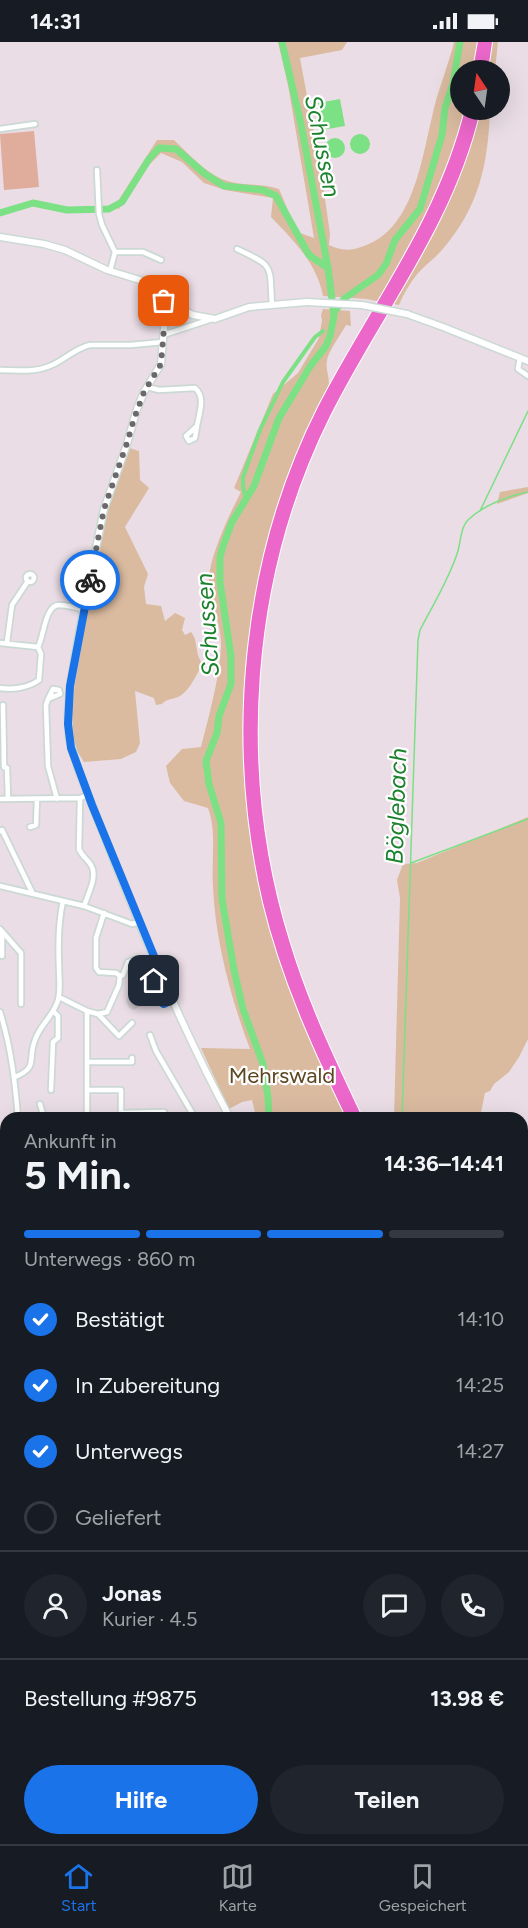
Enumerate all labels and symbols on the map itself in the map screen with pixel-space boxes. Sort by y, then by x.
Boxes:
north arrow [450,60,510,120]
water label: Schussen [299,92,347,200]
pin [138,275,189,326]
courier [60,550,120,610]
water label: Schussen [189,572,225,678]
water label: Böglebach [379,748,413,864]
pin [128,955,179,1006]
park label: Mehrswald [229,1062,335,1089]

